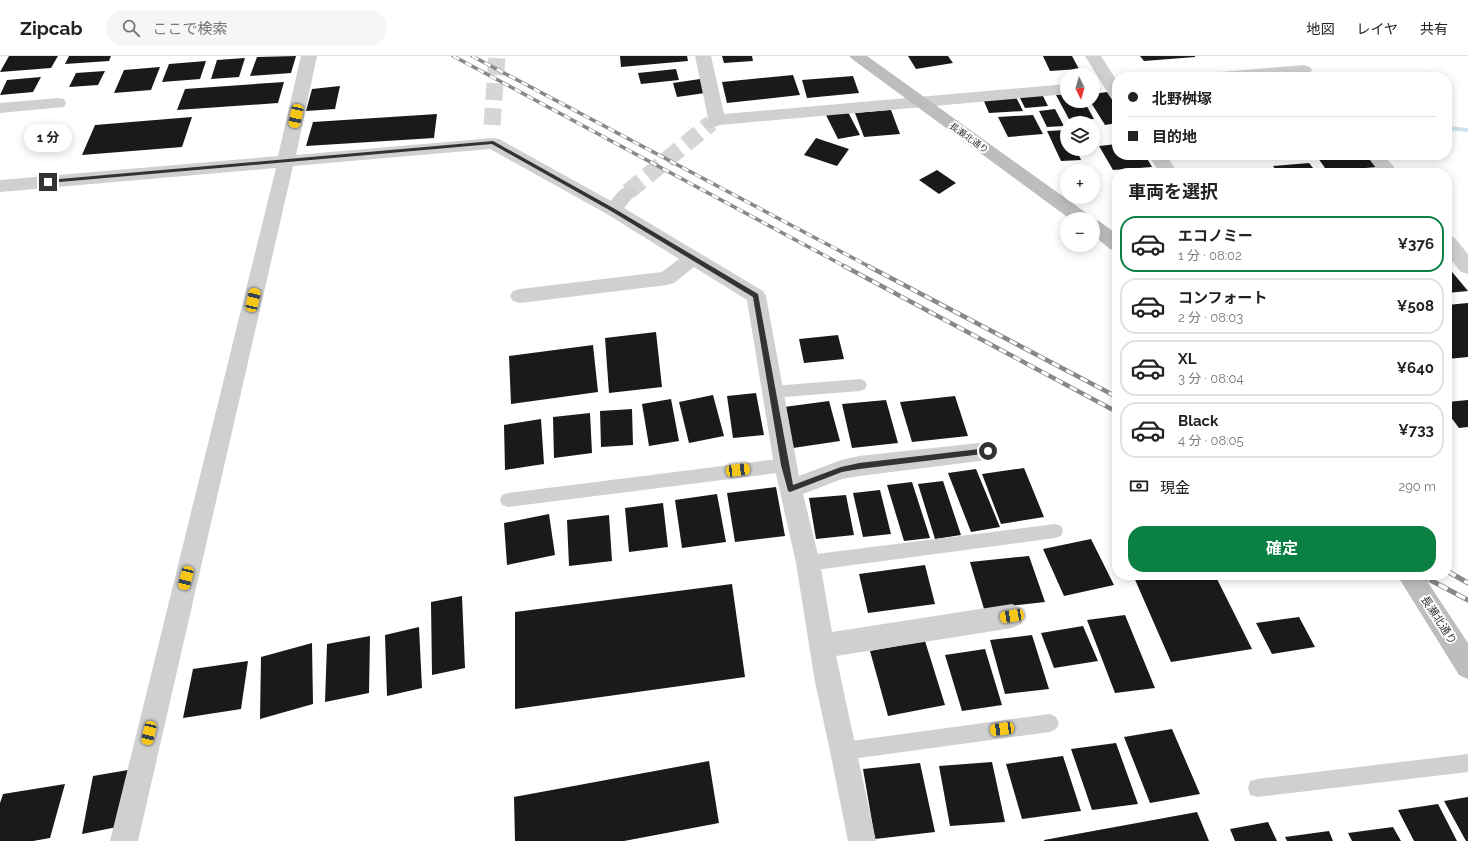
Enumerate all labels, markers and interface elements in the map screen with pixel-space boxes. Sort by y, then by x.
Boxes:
search box [106,10,386,46]
text: Zipcab [20,17,82,39]
icon: search [120,17,142,39]
text: ここで検索 [152,20,228,38]
text: 地図 [1306,21,1334,37]
text: レイヤ [1356,21,1398,37]
text: 共有 [1420,21,1448,37]
north arrow [1060,68,1100,108]
map controls [1060,68,1100,252]
text: 北野桝塚 [1152,90,1212,108]
car [288,103,304,129]
button: layers [1060,116,1100,156]
street label: 長瀬北通り [948,121,990,155]
callout: 1 分 [24,124,72,152]
text: 目的地 [1152,128,1197,146]
text: 1 分 [37,130,59,145]
button: + [1060,164,1100,204]
route end [39,173,57,191]
text: 車両を選択 [1128,181,1218,202]
button: − [1060,212,1100,252]
icon: car [1130,226,1166,262]
text: エコノミー [1178,227,1253,245]
text: ¥376 [1397,235,1434,253]
text: 1 分 · 08:02 [1178,248,1242,263]
car [244,287,262,313]
icon: car [1130,288,1166,324]
text: コンフォート [1178,289,1268,307]
text: ¥508 [1397,297,1434,315]
text: 2 分 · 08:03 [1178,310,1243,325]
icon: car [1130,350,1166,386]
text: XL [1178,350,1196,368]
text: ¥640 [1396,359,1434,377]
text: 3 分 · 08:04 [1178,371,1244,386]
icon: car [1130,412,1166,448]
text: Black [1178,412,1218,430]
text: ¥733 [1398,421,1434,439]
text: 4 分 · 08:05 [1178,433,1244,448]
route start [979,442,997,460]
car [725,463,751,477]
icon: cash [1128,475,1150,497]
text: 現金 [1160,479,1190,497]
text: 290 m [1398,479,1436,494]
button: 確定 [1128,526,1436,572]
car [177,565,195,591]
street label: 長瀬北通り [1418,594,1459,647]
car [999,608,1025,624]
car [140,720,158,746]
car [989,721,1015,737]

